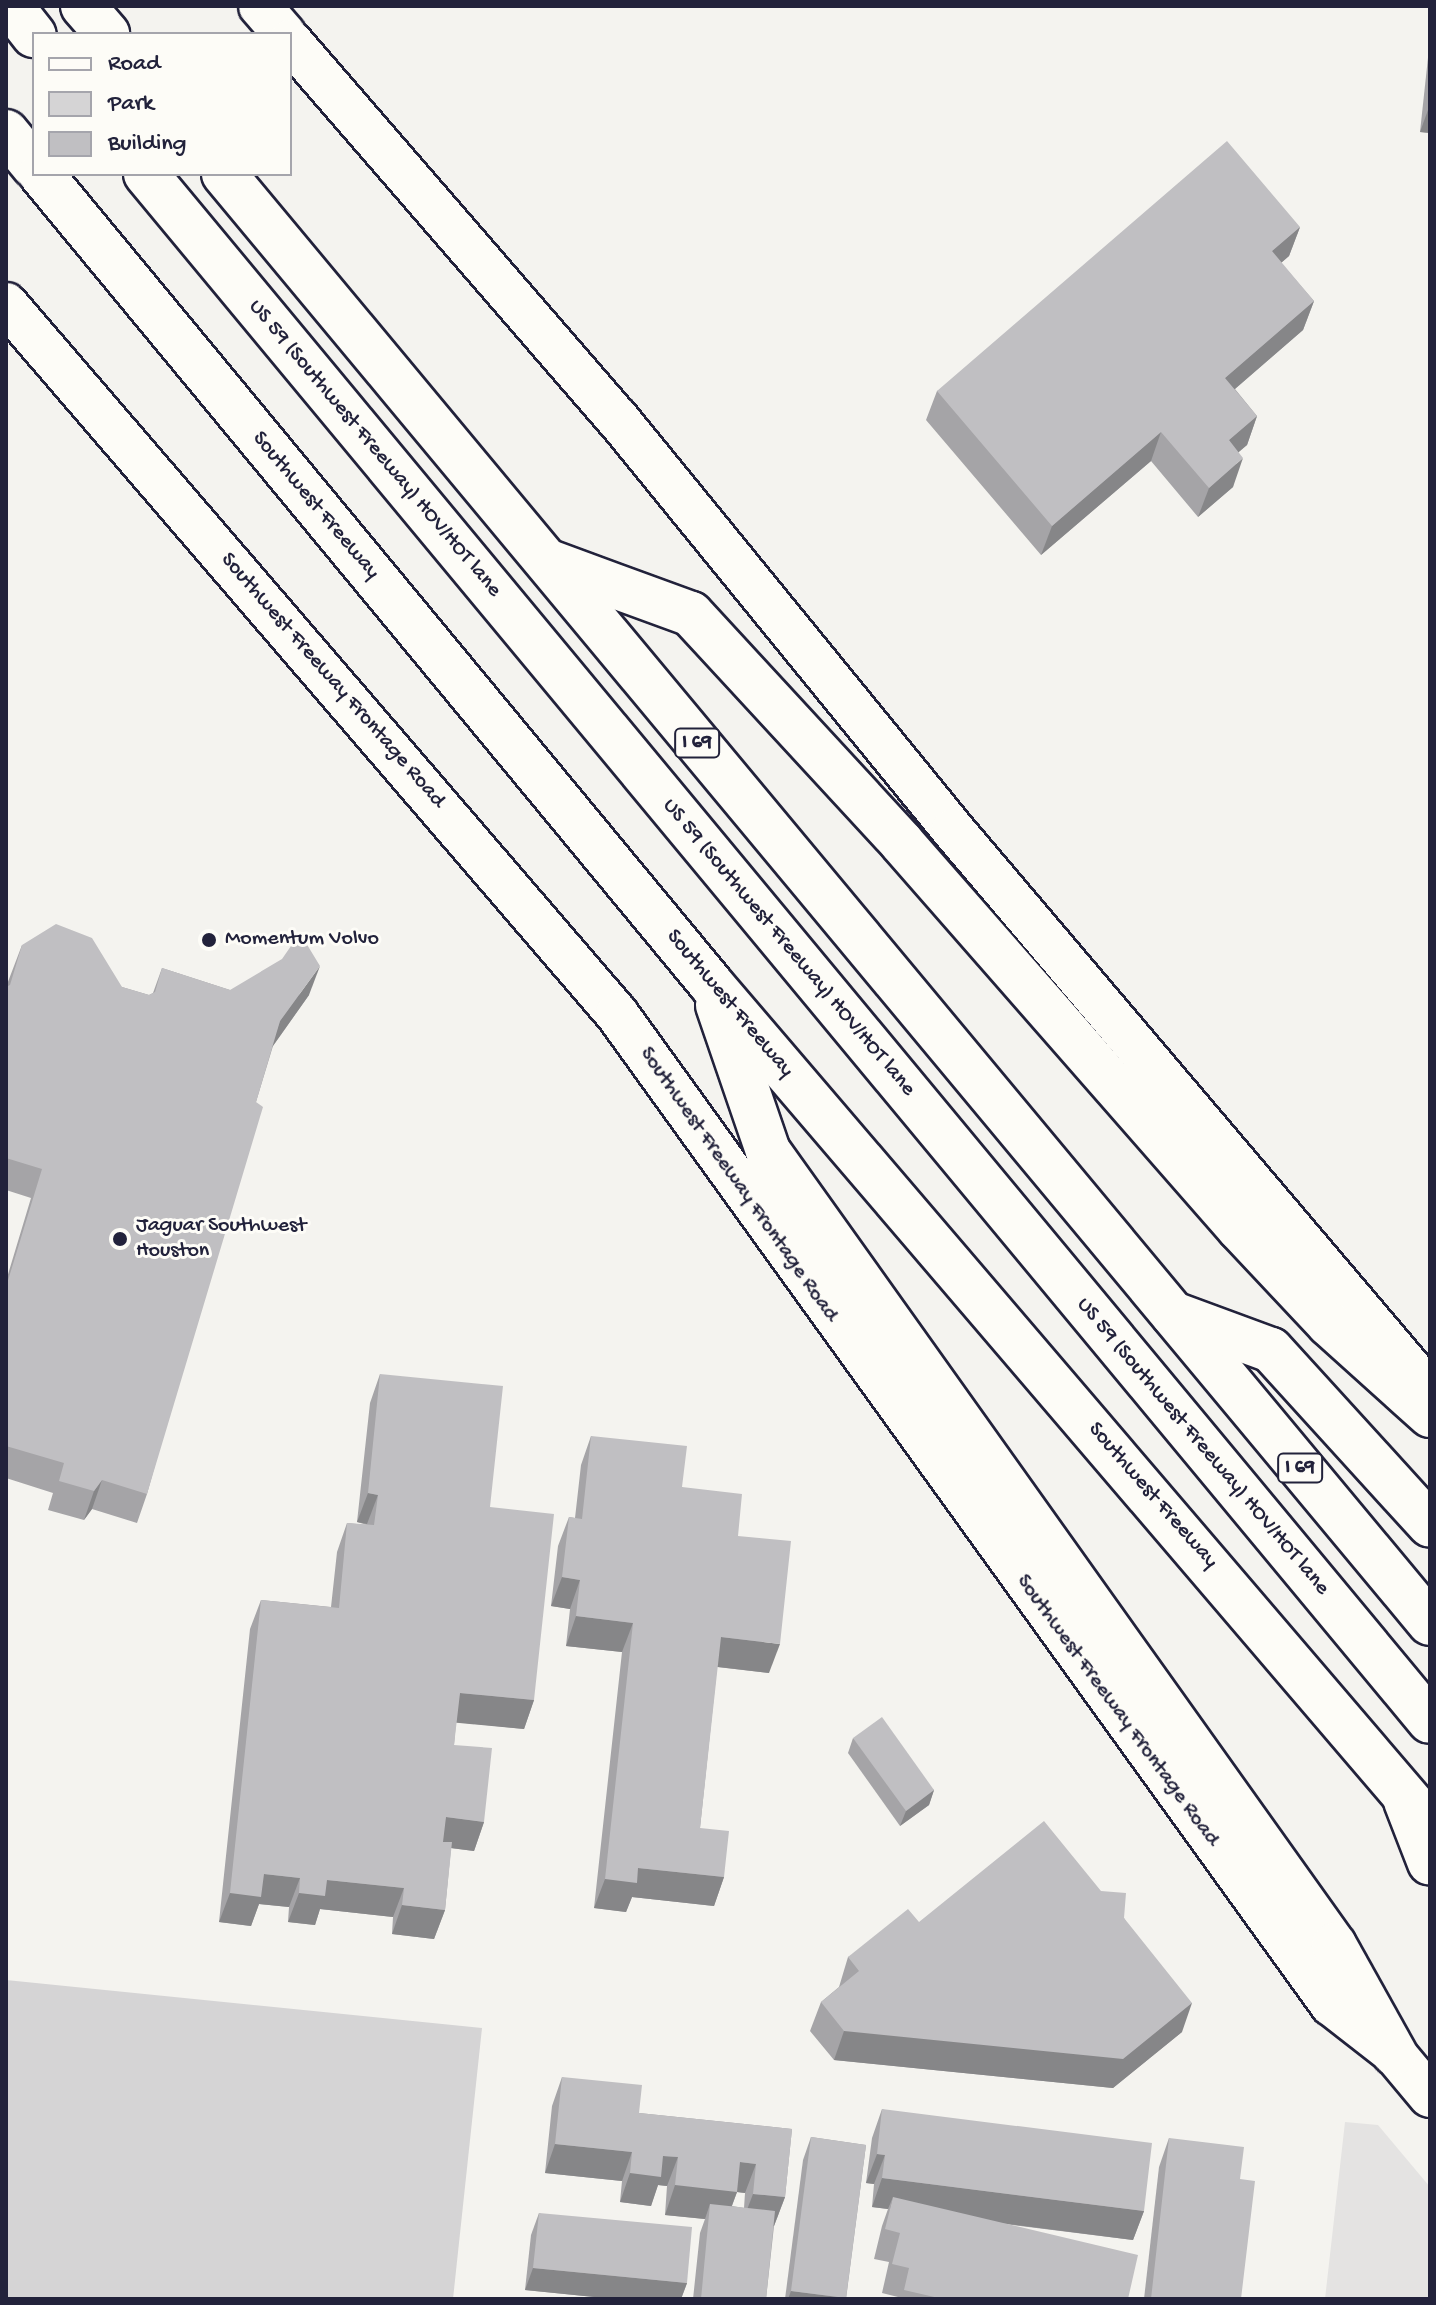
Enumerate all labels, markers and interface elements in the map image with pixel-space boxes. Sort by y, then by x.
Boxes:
legend [32,32,292,176]
text: Road [108,50,160,79]
text: Park [108,90,154,119]
text: Building [108,130,186,159]
street label: US 59 (Southwest Freeway) HOV/HOT lane [242,295,506,603]
street label: Southwest Freeway [245,427,385,585]
street label: Southwest Freeway Frontage Road [214,548,450,814]
road number: I 69 [673,727,721,759]
street label: US 59 (Southwest Freeway) HOV/HOT lane [656,794,920,1102]
street label: Southwest Freeway [659,925,799,1083]
place label: Momentum Volvo [225,927,379,953]
marker: Momentum Volvo [200,931,218,949]
street label: Southwest Freeway Frontage Road [633,1042,843,1328]
place label: Jaguar Southwest Houston [136,1213,306,1264]
marker: Jaguar Southwest Houston [111,1230,129,1248]
street label: US 59 (Southwest Freeway) HOV/HOT lane [1070,1293,1334,1601]
street label: Southwest Freeway [1081,1417,1223,1575]
road number: I 69 [1276,1452,1324,1484]
street label: Southwest Freeway Frontage Road [1009,1570,1225,1852]

